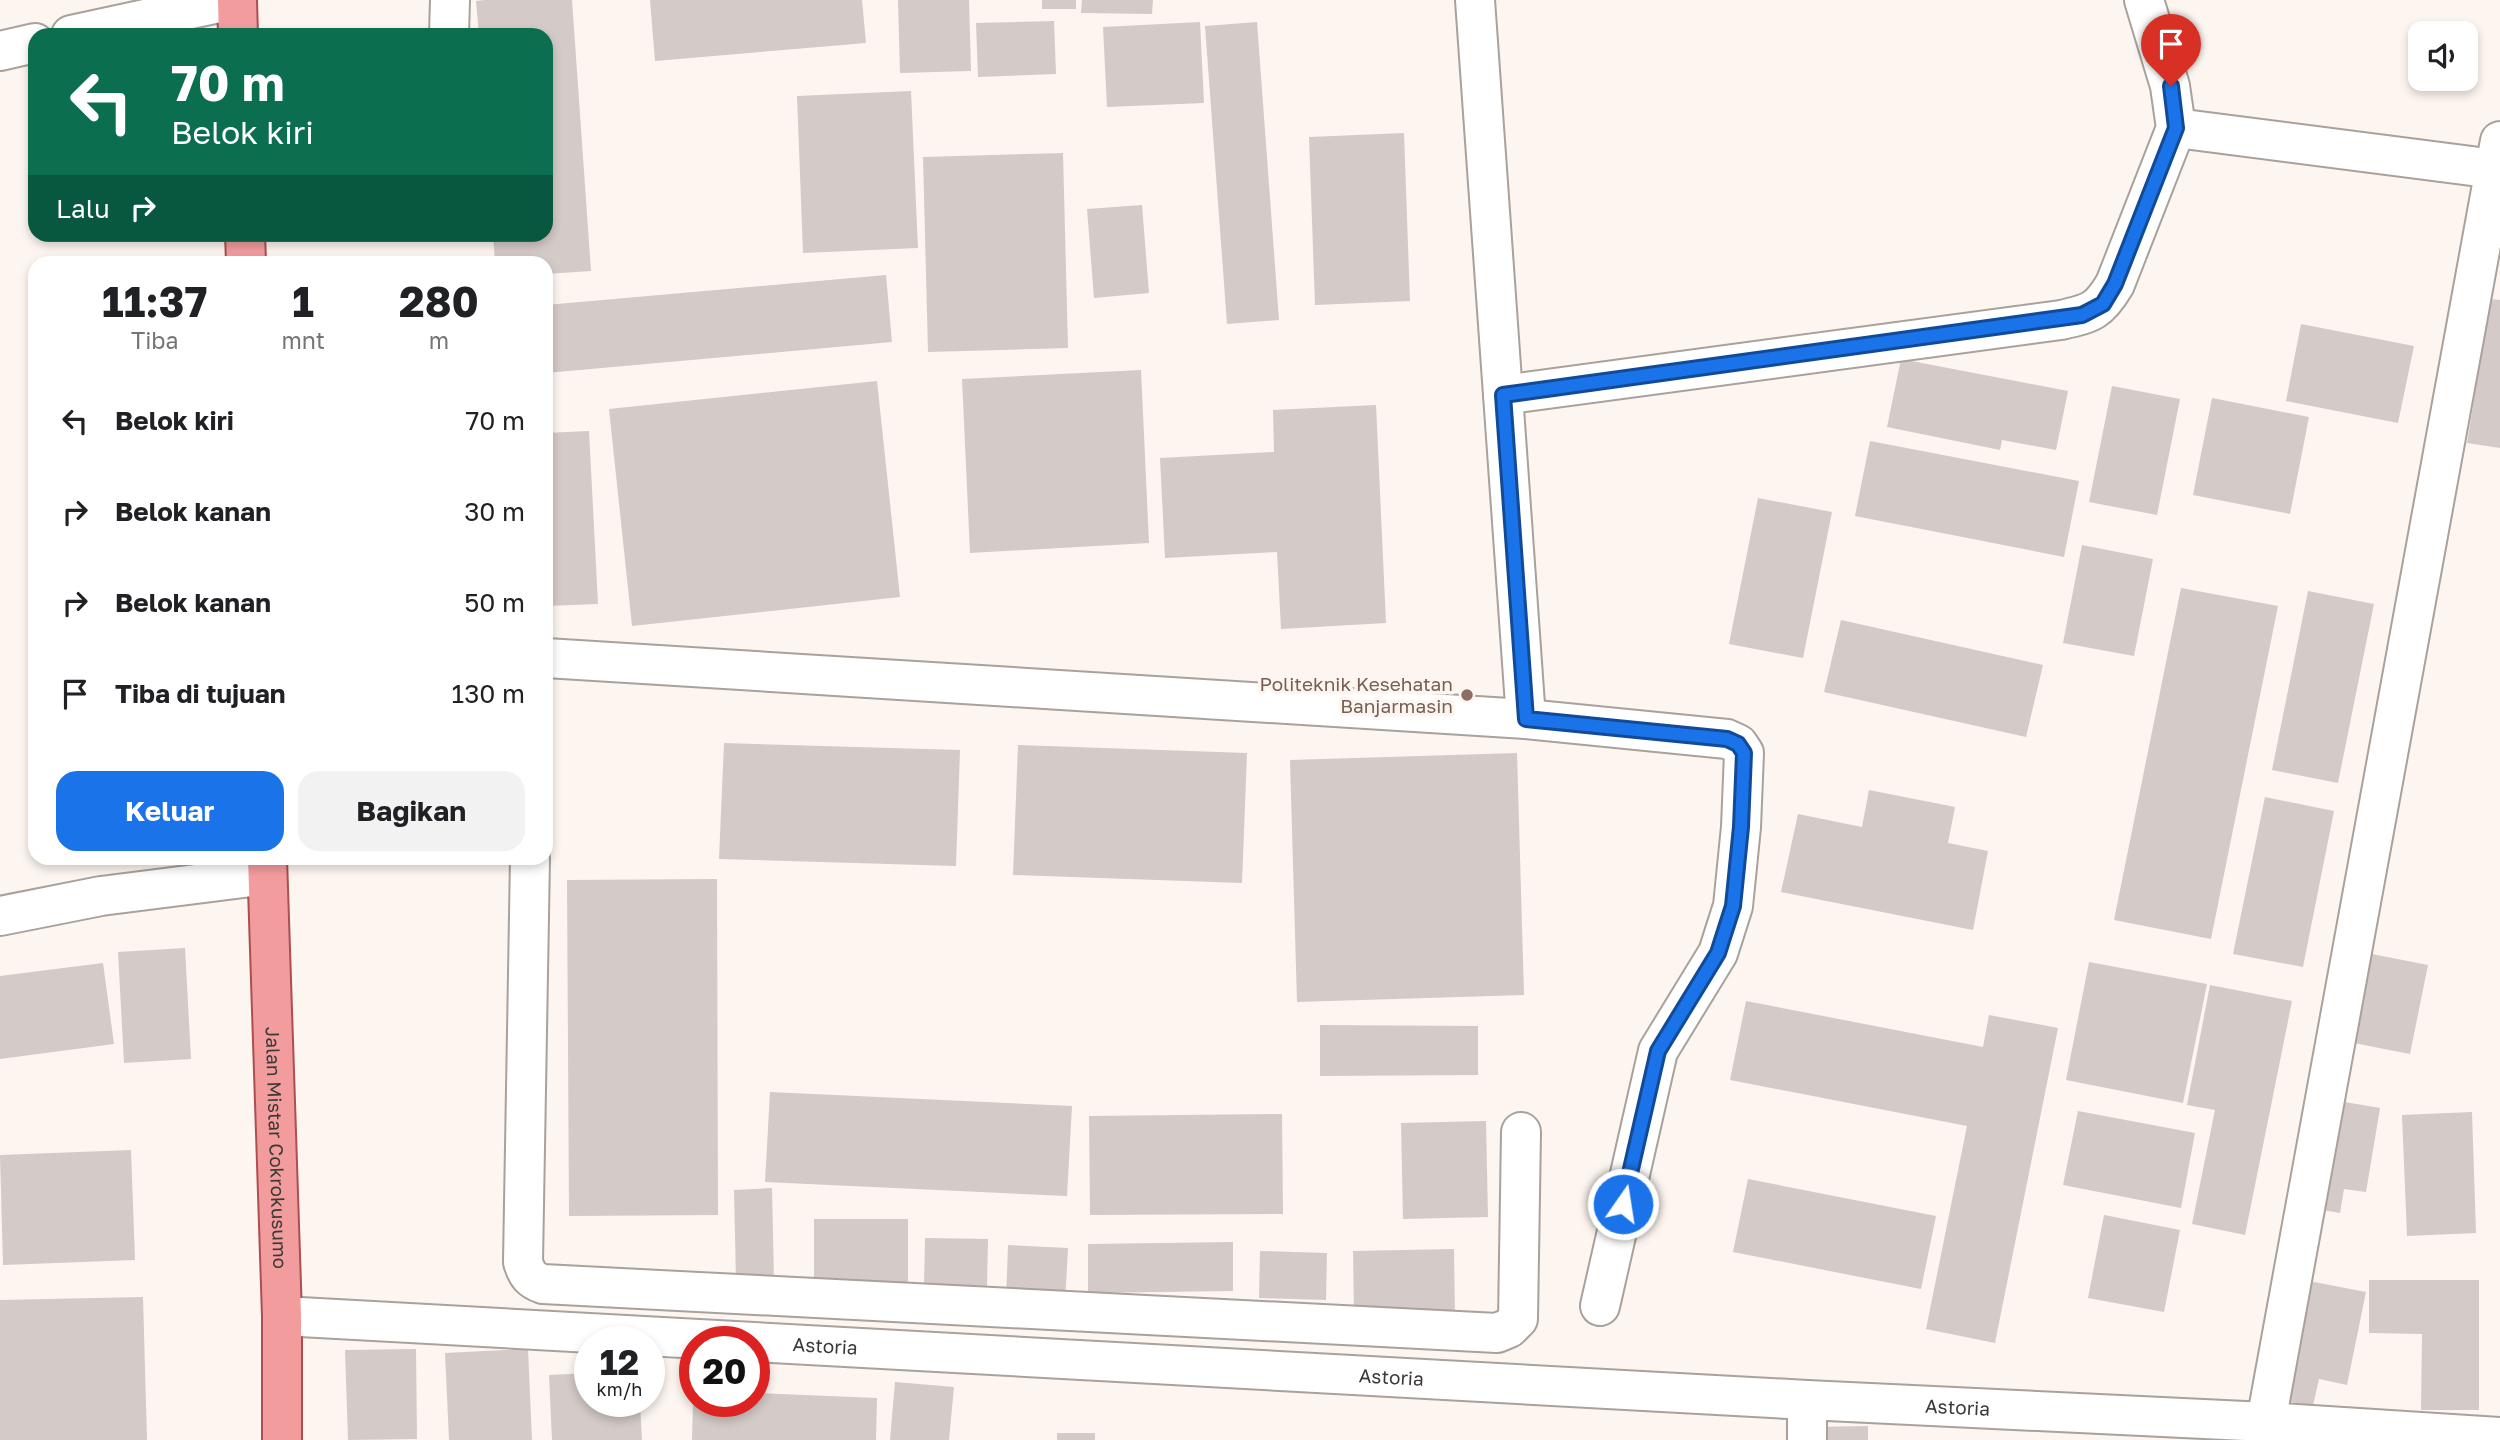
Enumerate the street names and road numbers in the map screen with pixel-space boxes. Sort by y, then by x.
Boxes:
street label: Jalan Mistar Cokrokusumo [262,1026,292,1269]
street label: Astoria [792,1332,858,1359]
street label: Astoria [1358,1363,1424,1390]
street label: Astoria [1925,1394,1991,1420]

